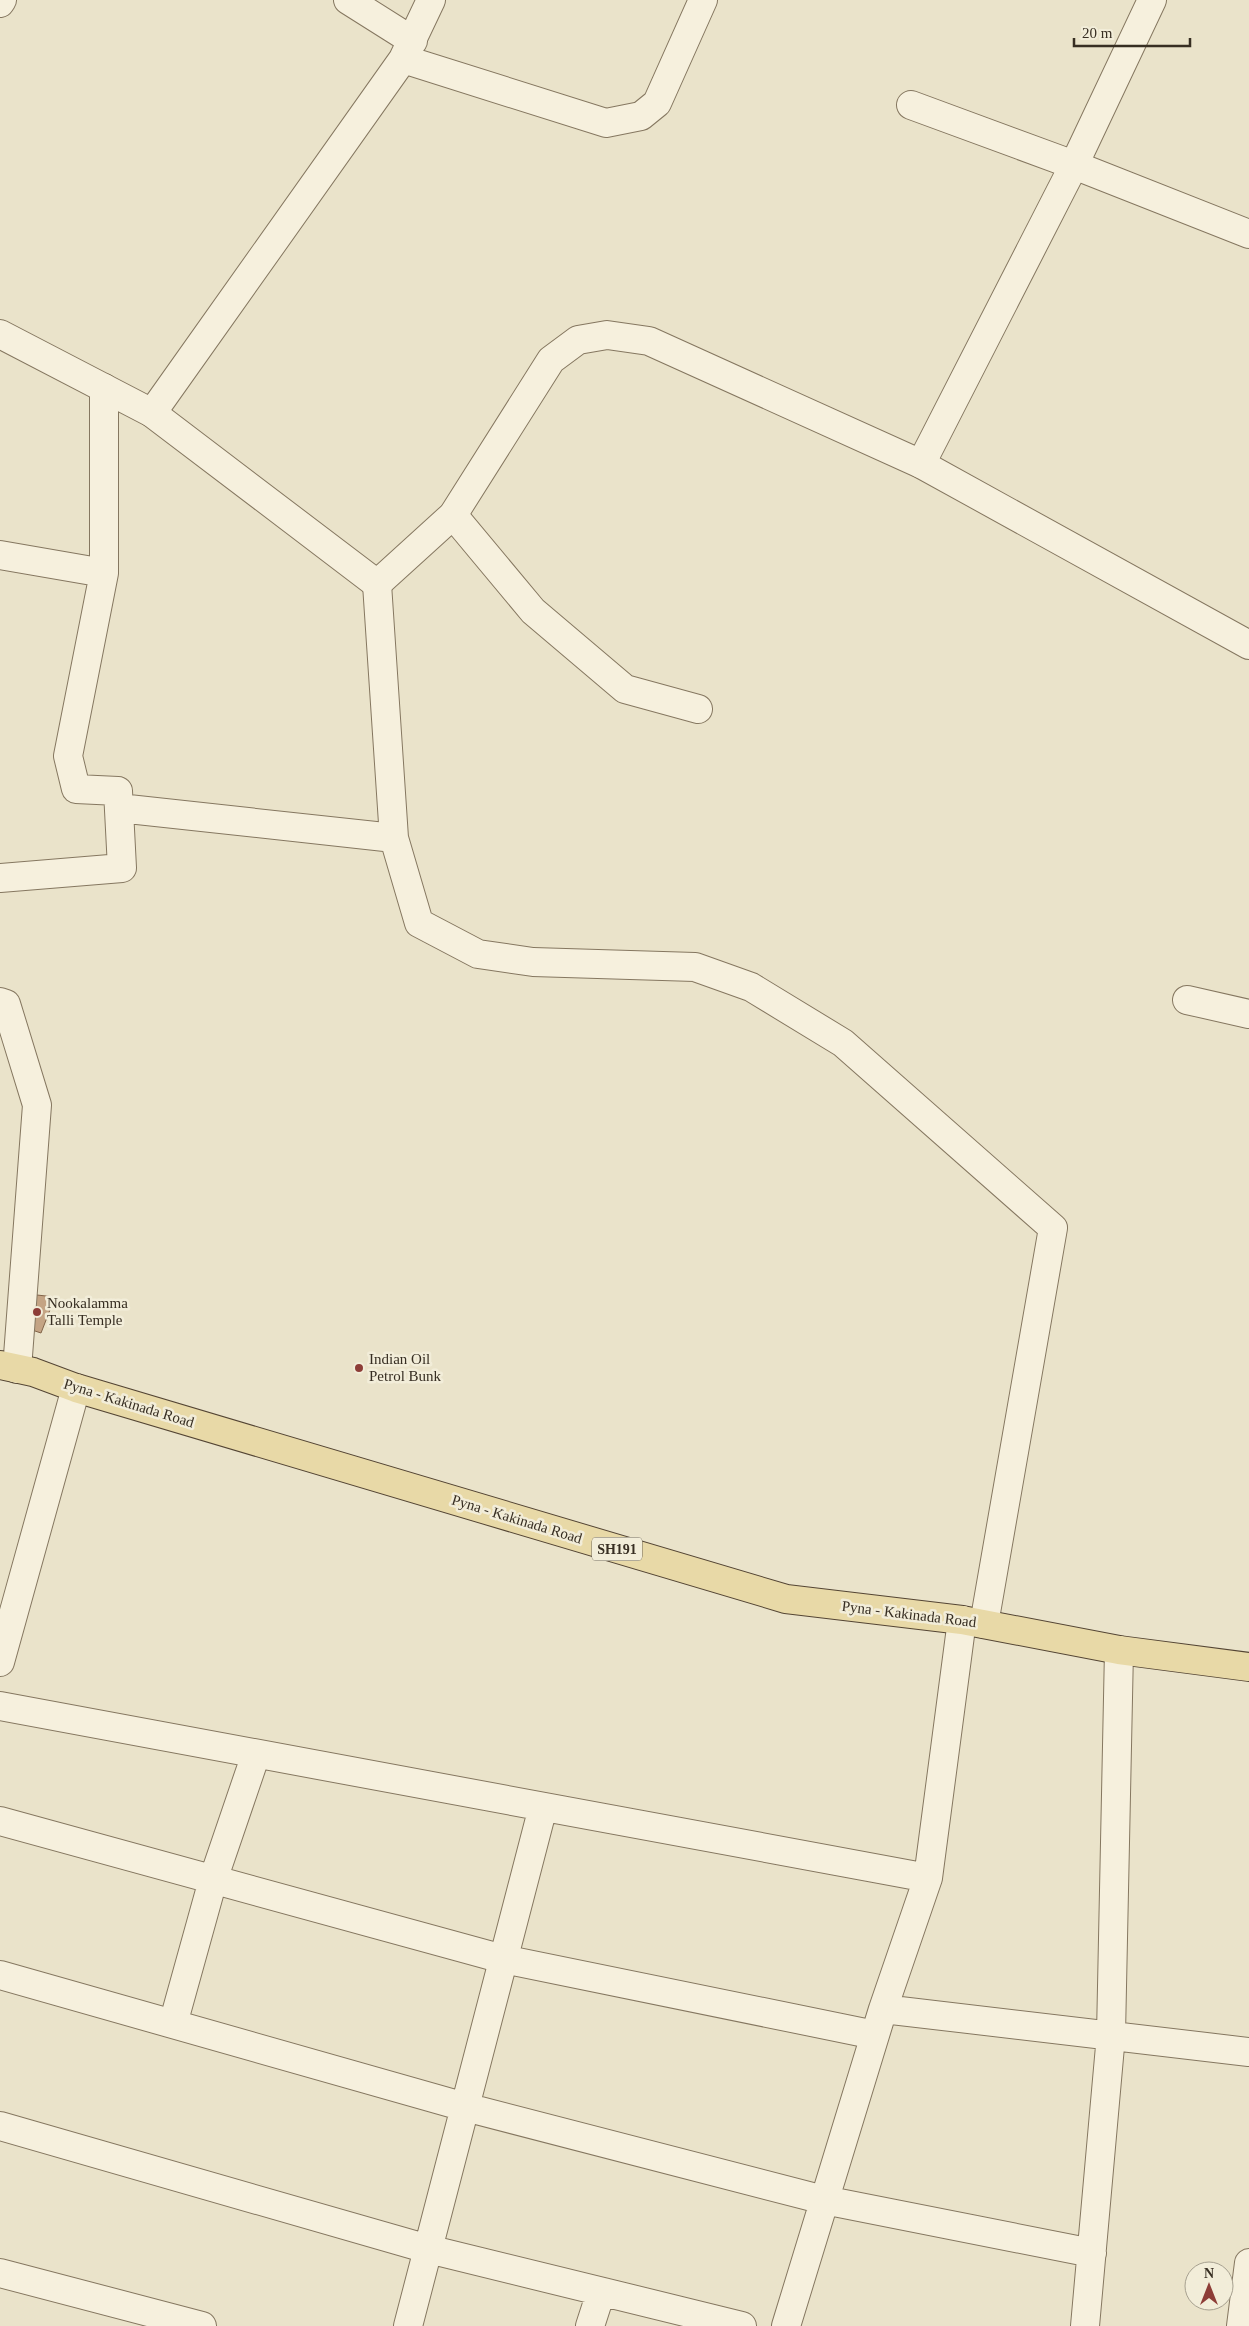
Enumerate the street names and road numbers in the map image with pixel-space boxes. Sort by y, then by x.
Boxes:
street label: Pyna - Kakinada Road [62,1376,197,1431]
street label: Pyna - Kakinada Road [450,1492,585,1547]
road number: SH191 [592,1538,642,1560]
street label: Pyna - Kakinada Road [841,1598,978,1630]

